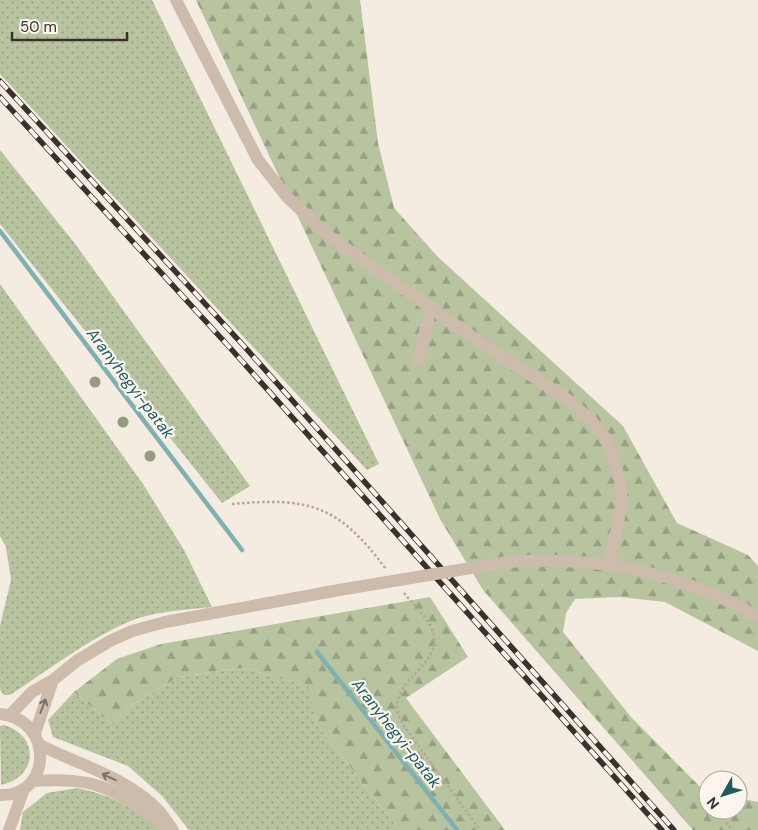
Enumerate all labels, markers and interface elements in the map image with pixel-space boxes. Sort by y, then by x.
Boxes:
scale bar [12,10,128,42]
text: 50 m [20,17,57,37]
water label: Aranyhegyi-patak [82,323,180,443]
water label: Aranyhegyi-patak [347,674,446,793]
one-way arrow [39,699,48,714]
north arrow [698,770,748,820]
one-way arrow [102,772,117,782]
text: N [703,794,723,813]

